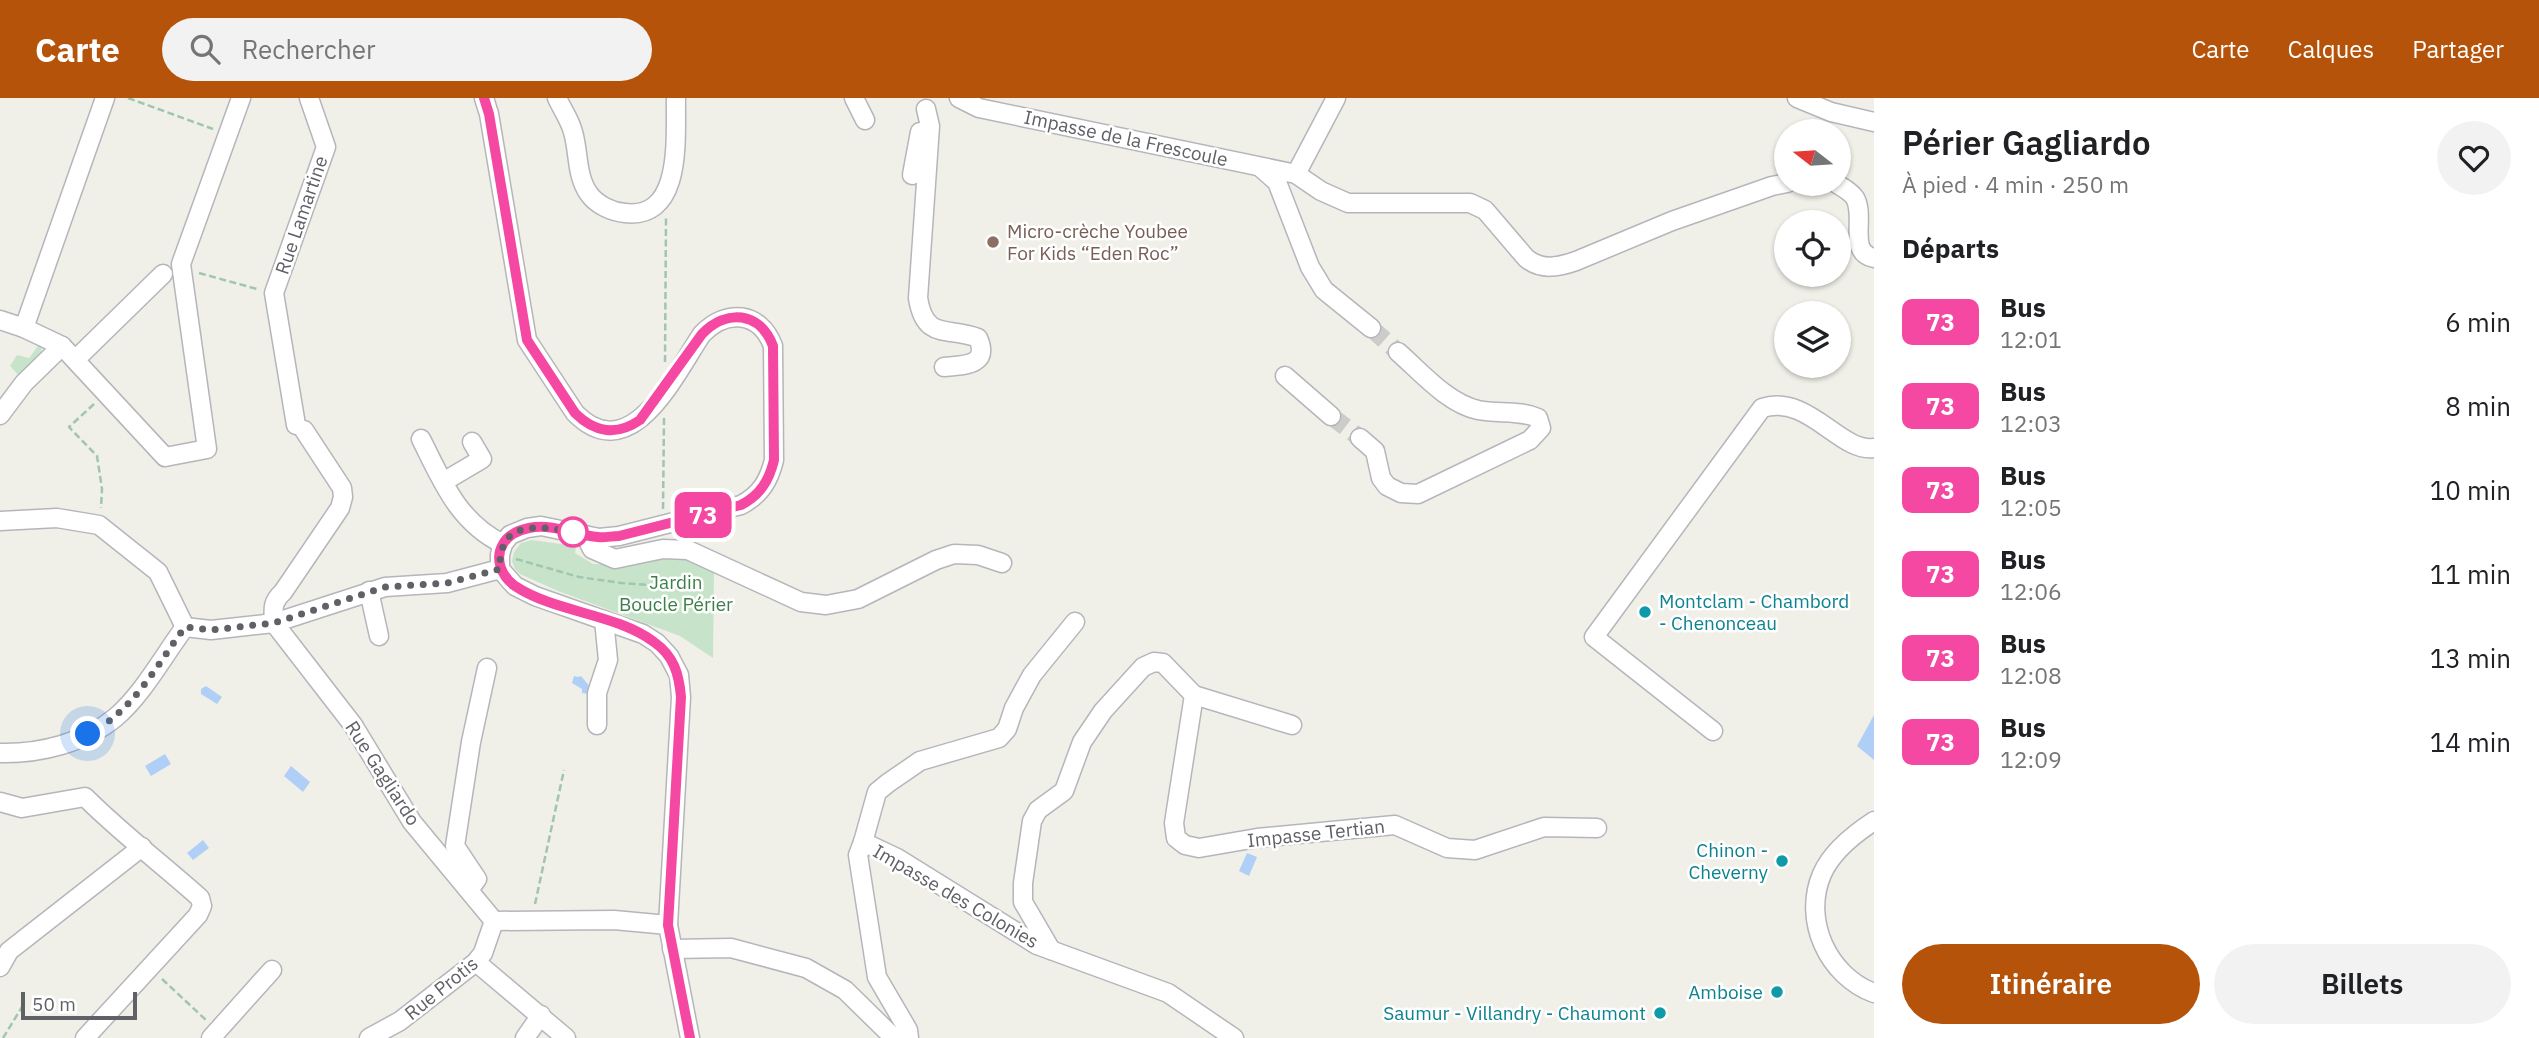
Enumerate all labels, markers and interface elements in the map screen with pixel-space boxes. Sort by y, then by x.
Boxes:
search box [162,18,652,81]
text: Carte [35,28,120,71]
icon: search [186,30,224,68]
text: Rechercher [242,32,376,66]
text: Carte [2191,33,2250,65]
text: Calques [2288,33,2374,65]
text: Partager [2412,33,2504,65]
street label: Impasse de la Frescoule [1022,105,1230,171]
north arrow [1774,119,1852,196]
map controls [1774,119,1851,378]
text: Périer Gagliardo [1902,121,2150,164]
button: heart [2437,121,2511,195]
street label: Rue Lamartine [269,153,333,277]
text: À pied · 4 min · 250 m [1902,169,2129,199]
button: locate [1774,210,1851,287]
place label: Micro-crèche Youbee For Kids “Eden Roc” [1007,219,1188,265]
text: Départs [1902,231,1999,265]
marker: Micro-crèche Youbee For Kids “Eden Roc” [985,234,1001,250]
text: Bus [2000,290,2046,324]
button: layers [1774,301,1851,378]
text: 6 min [2445,305,2511,339]
text: 73 [1926,306,1955,338]
text: 12:01 [2000,324,2062,354]
text: Bus [2000,374,2046,408]
text: 8 min [2445,389,2511,423]
text: 73 [1926,390,1955,422]
text: 12:03 [2000,408,2062,438]
text: Bus [2000,458,2046,492]
text: 10 min [2430,473,2511,507]
text: 73 [1926,474,1955,506]
line badge: 73 [672,492,734,538]
text: 12:05 [2000,492,2062,522]
text: 73 [689,499,717,531]
unlabelled marker [558,517,588,547]
text: Bus [2000,542,2046,576]
text: 11 min [2430,557,2511,591]
text: 73 [1926,558,1955,590]
park label: Jardin Boucle Périer [619,570,733,616]
text: 12:06 [2000,576,2062,606]
place label: Montclam - Chambord - Chenonceau [1659,589,1849,635]
marker: Montclam - Chambord - Chenonceau [1637,604,1653,620]
text: Bus [2000,626,2046,660]
text: 13 min [2430,641,2511,675]
text: 73 [1926,642,1955,674]
text: 12:08 [2000,660,2062,690]
text: Bus [2000,710,2046,744]
your location [70,716,105,751]
street label: Rue Gagliardo [340,716,426,830]
text: 14 min [2430,725,2511,759]
text: 73 [1926,726,1955,758]
text: 12:09 [2000,744,2062,774]
street label: Impasse Tertian [1246,814,1386,852]
place label: Chinon - Cheverny [1688,838,1769,884]
street label: Impasse des Colonies [869,839,1043,953]
marker: Chinon - Cheverny [1774,853,1790,869]
button: Itinéraire [1902,944,2200,1024]
button: Billets [2214,944,2511,1024]
street label: Rue Protis [399,951,483,1025]
place label: Amboise [1688,980,1763,1004]
marker: Amboise [1769,984,1785,1000]
scale bar [21,989,136,1021]
text: 50 m [32,992,76,1016]
place label: Saumur - Villandry - Chaumont [1383,1001,1646,1025]
marker: Saumur - Villandry - Chaumont [1652,1005,1668,1021]

